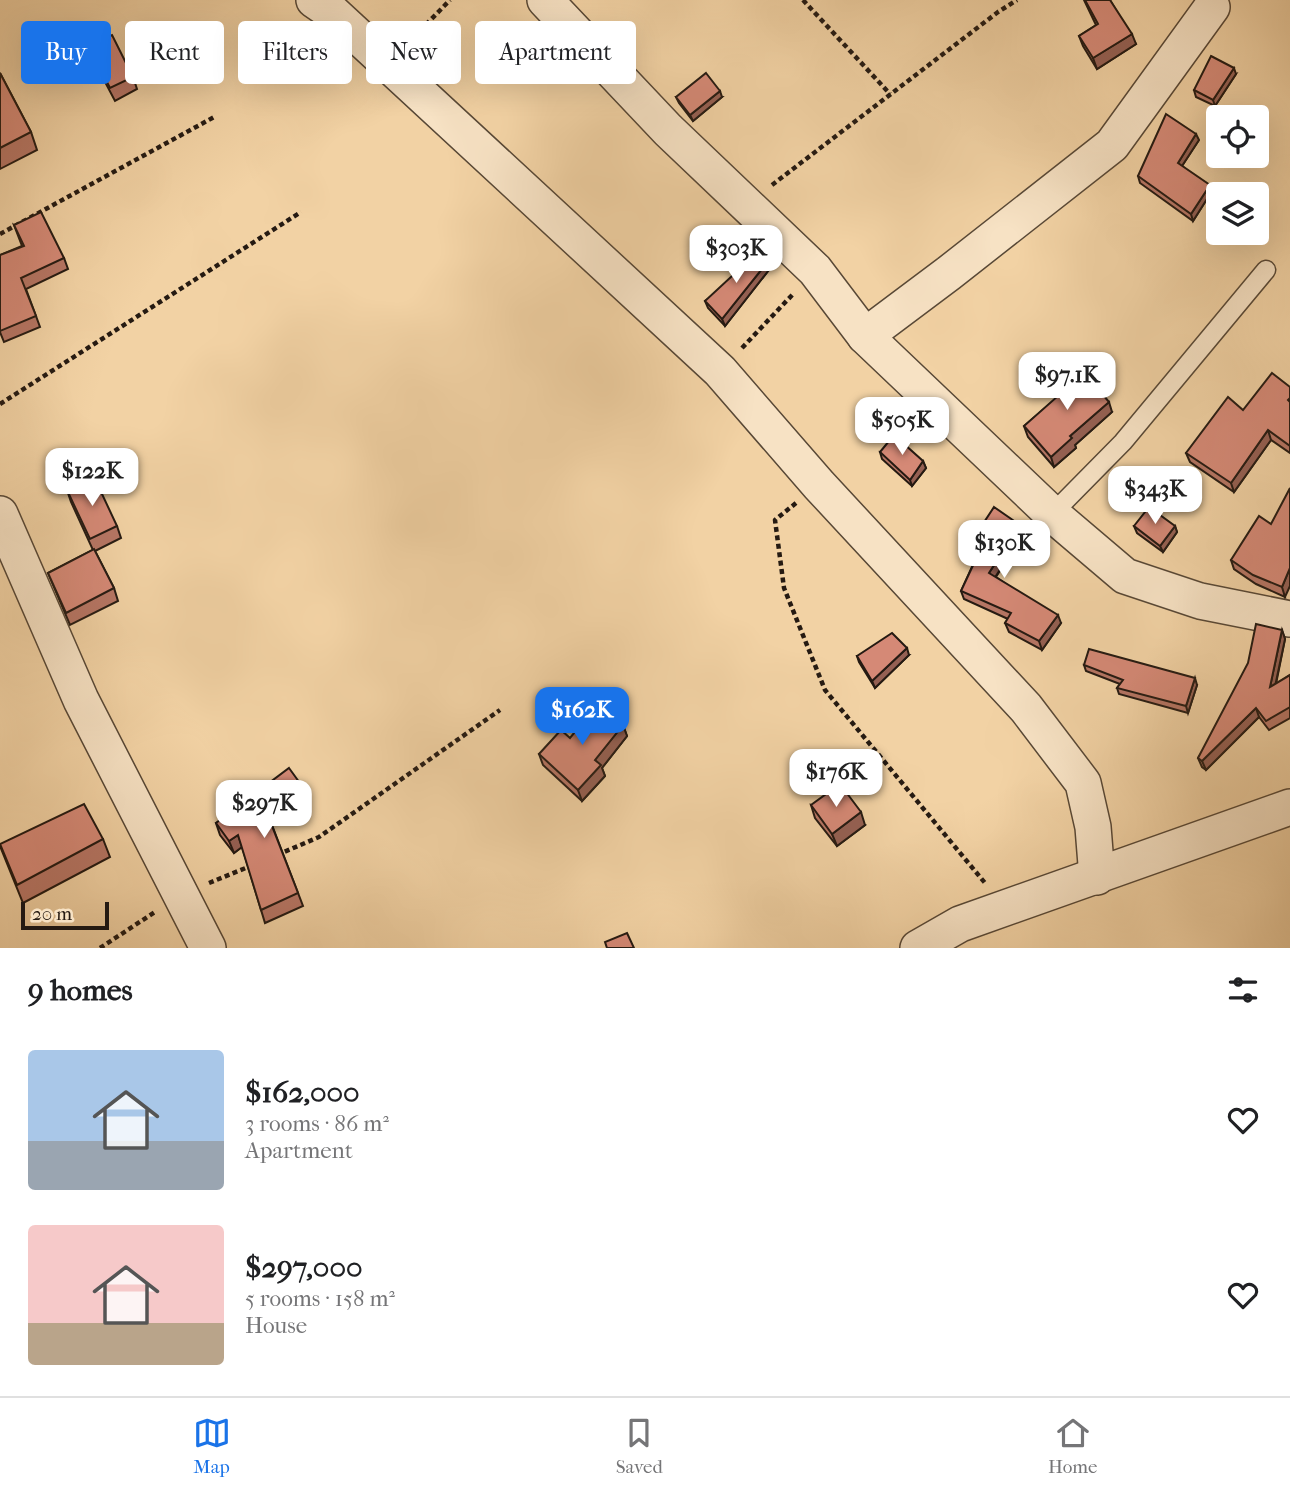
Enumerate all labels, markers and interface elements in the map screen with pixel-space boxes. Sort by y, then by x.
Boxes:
chip: Buy [21,21,111,84]
chip: Rent [125,21,224,84]
chip: Filters [238,21,352,84]
chip: New [366,21,461,84]
chip: Apartment [475,21,636,84]
map controls [1206,105,1269,245]
button: locate [1206,105,1269,168]
button: layers [1206,182,1269,245]
pin: $303K [687,226,785,285]
text: $303K [706,234,766,261]
pin: $97.1K [1010,352,1124,412]
text: $97.1K [1035,361,1099,388]
pin: $505K [853,398,951,457]
text: $505K [871,406,933,433]
pin: $122K [43,448,141,508]
text: $122K [61,457,123,484]
pin: $343K [1106,466,1204,526]
text: $343K [1124,475,1186,502]
pin: $130K [955,520,1053,580]
text: $130K [974,529,1034,556]
pin: $162K [533,688,631,747]
text: $162K [551,696,613,723]
pin: $176K [787,750,885,809]
text: $176K [805,758,867,785]
pin: $297K [215,780,313,840]
text: $297K [232,789,296,816]
scale bar [21,899,108,931]
text: 20 m [32,903,72,925]
icon: filters [1224,971,1262,1009]
text: 9 homes [28,973,133,1008]
text: $162,000 [245,1075,360,1110]
icon: home [84,1078,168,1162]
icon: heart [1224,1101,1262,1139]
text: 3 rooms · 86 m² [245,1110,389,1137]
text: Apartment [245,1137,353,1164]
text: $297,000 [245,1250,362,1285]
icon: home [84,1253,168,1337]
icon: heart [1224,1276,1262,1314]
text: 5 rooms · 158 m² [245,1285,395,1312]
text: House [245,1312,307,1339]
tab: Map [193,1414,231,1478]
tab: Saved [616,1414,663,1478]
tab: Home [1048,1414,1097,1478]

